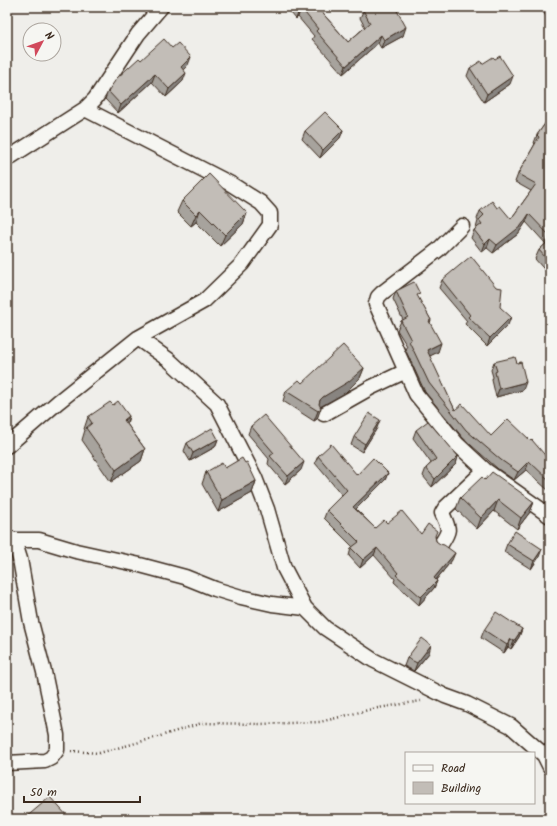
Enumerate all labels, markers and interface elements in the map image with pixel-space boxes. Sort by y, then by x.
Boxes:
north arrow [22,22,62,62]
text: N [40,28,58,45]
legend [405,752,535,804]
text: Road [441,759,466,778]
scale bar [24,778,140,804]
text: Building [441,779,481,798]
text: 50 m [30,783,57,802]

